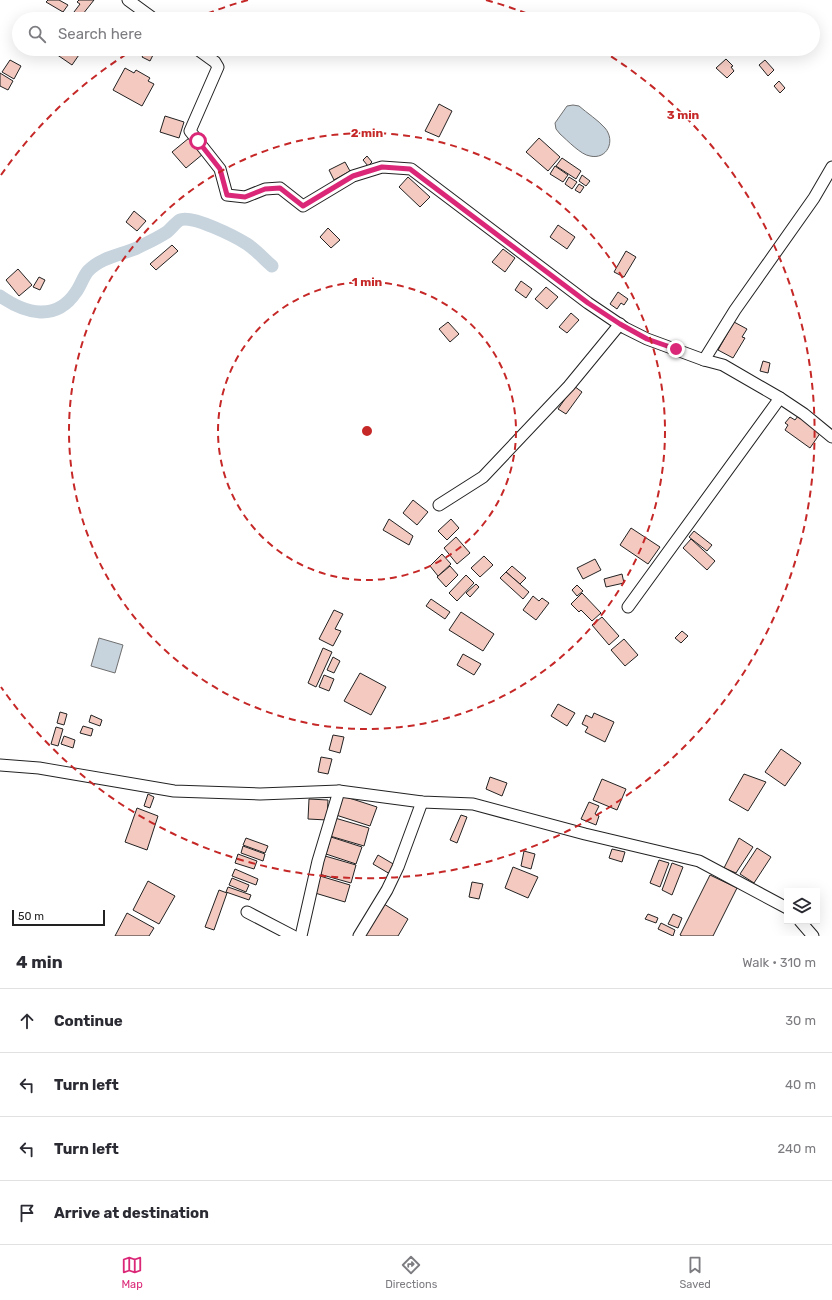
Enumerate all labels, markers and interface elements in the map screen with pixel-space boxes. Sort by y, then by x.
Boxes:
search box [12,12,820,56]
icon: search [26,23,48,45]
text: Search here [58,25,142,43]
text: 3 min [667,108,700,122]
text: 2 min [351,126,384,140]
route start [189,132,207,150]
text: 1 min [352,275,383,289]
route end [667,340,685,358]
centre of rings [360,424,374,438]
map controls [784,888,820,924]
button: layers [784,888,820,924]
scale bar [12,908,105,927]
text: 50 m [18,910,44,923]
text: 4 min [16,952,63,972]
text: Walk · 310 m [742,955,816,970]
icon: ahead [16,1010,38,1032]
text: Continue [54,1012,123,1030]
text: 30 m [785,1013,816,1028]
icon: left [16,1074,38,1096]
text: Turn left [54,1076,119,1094]
text: 40 m [785,1077,816,1092]
icon: left [16,1138,38,1160]
text: Turn left [54,1140,119,1158]
text: 240 m [777,1141,816,1156]
icon: arrive [16,1202,38,1224]
text: Arrive at destination [54,1204,209,1222]
tab: Map [121,1254,143,1291]
tab: Directions [385,1254,437,1291]
tab: Saved [680,1254,711,1291]

